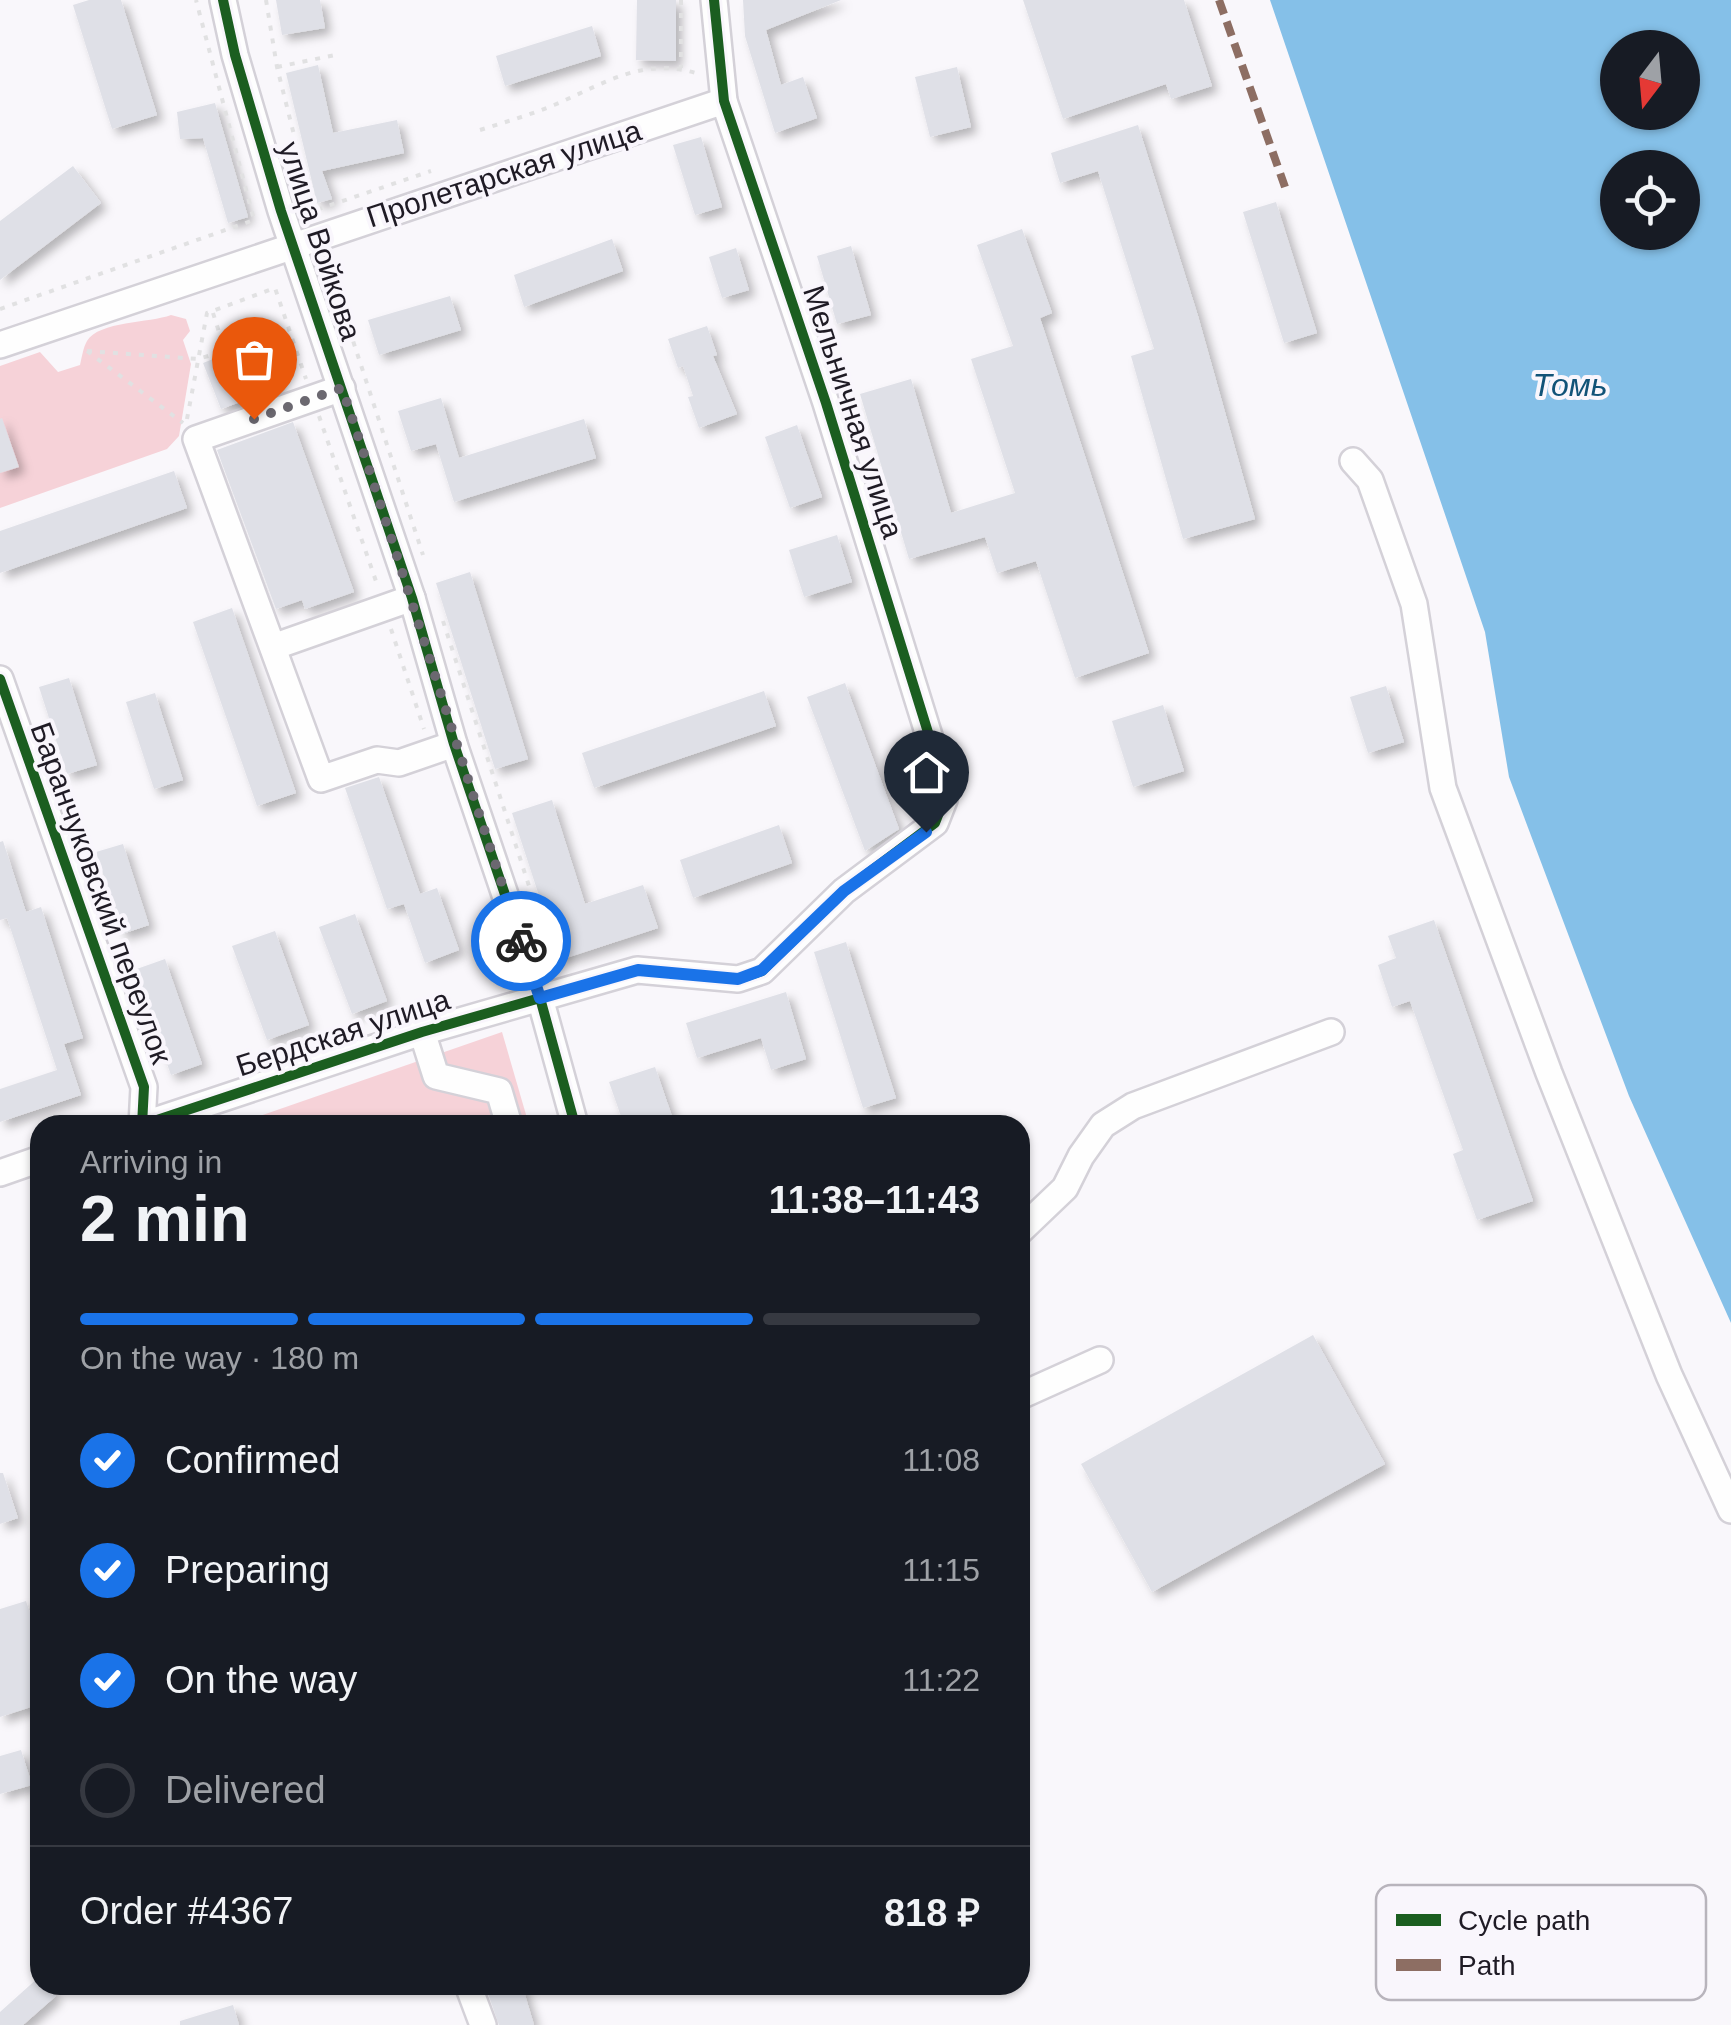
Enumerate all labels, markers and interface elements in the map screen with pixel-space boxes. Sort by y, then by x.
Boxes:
north arrow [1600,30,1700,130]
map controls [1600,30,1700,250]
street label: Пролетарская улица [362,113,646,234]
street label: улица Войкова [273,137,368,345]
button: locate [1600,150,1700,250]
street label: Мельничная улица [797,281,910,542]
pin [212,317,297,420]
icon: bag [227,332,282,387]
water label: Томь [1532,367,1608,403]
street label: Баранчуковский переулок [24,718,179,1069]
pin [884,730,969,833]
icon: home [899,745,954,800]
courier [471,891,571,991]
icon: bike [494,914,549,969]
street label: Бердская улица [232,982,454,1083]
text: Arriving in [80,1144,222,1180]
text: 11:38–11:43 [769,1179,980,1221]
text: 2 min [80,1182,250,1255]
text: On the way · 180 m [80,1340,359,1376]
icon: check [80,1433,135,1488]
text: Confirmed [165,1439,340,1481]
text: 11:08 [902,1442,980,1478]
icon: check [80,1543,135,1598]
text: Preparing [165,1549,330,1591]
text: 11:15 [902,1552,980,1588]
icon: check [80,1653,135,1708]
text: On the way [165,1659,357,1701]
text: 11:22 [902,1662,980,1698]
text: Delivered [165,1769,326,1811]
legend [1376,1885,1706,2000]
text: Order #4367 [80,1890,293,1932]
text: 818 ₽ [884,1892,980,1934]
text: Cycle path [1458,1905,1590,1936]
text: Path [1458,1950,1516,1981]

